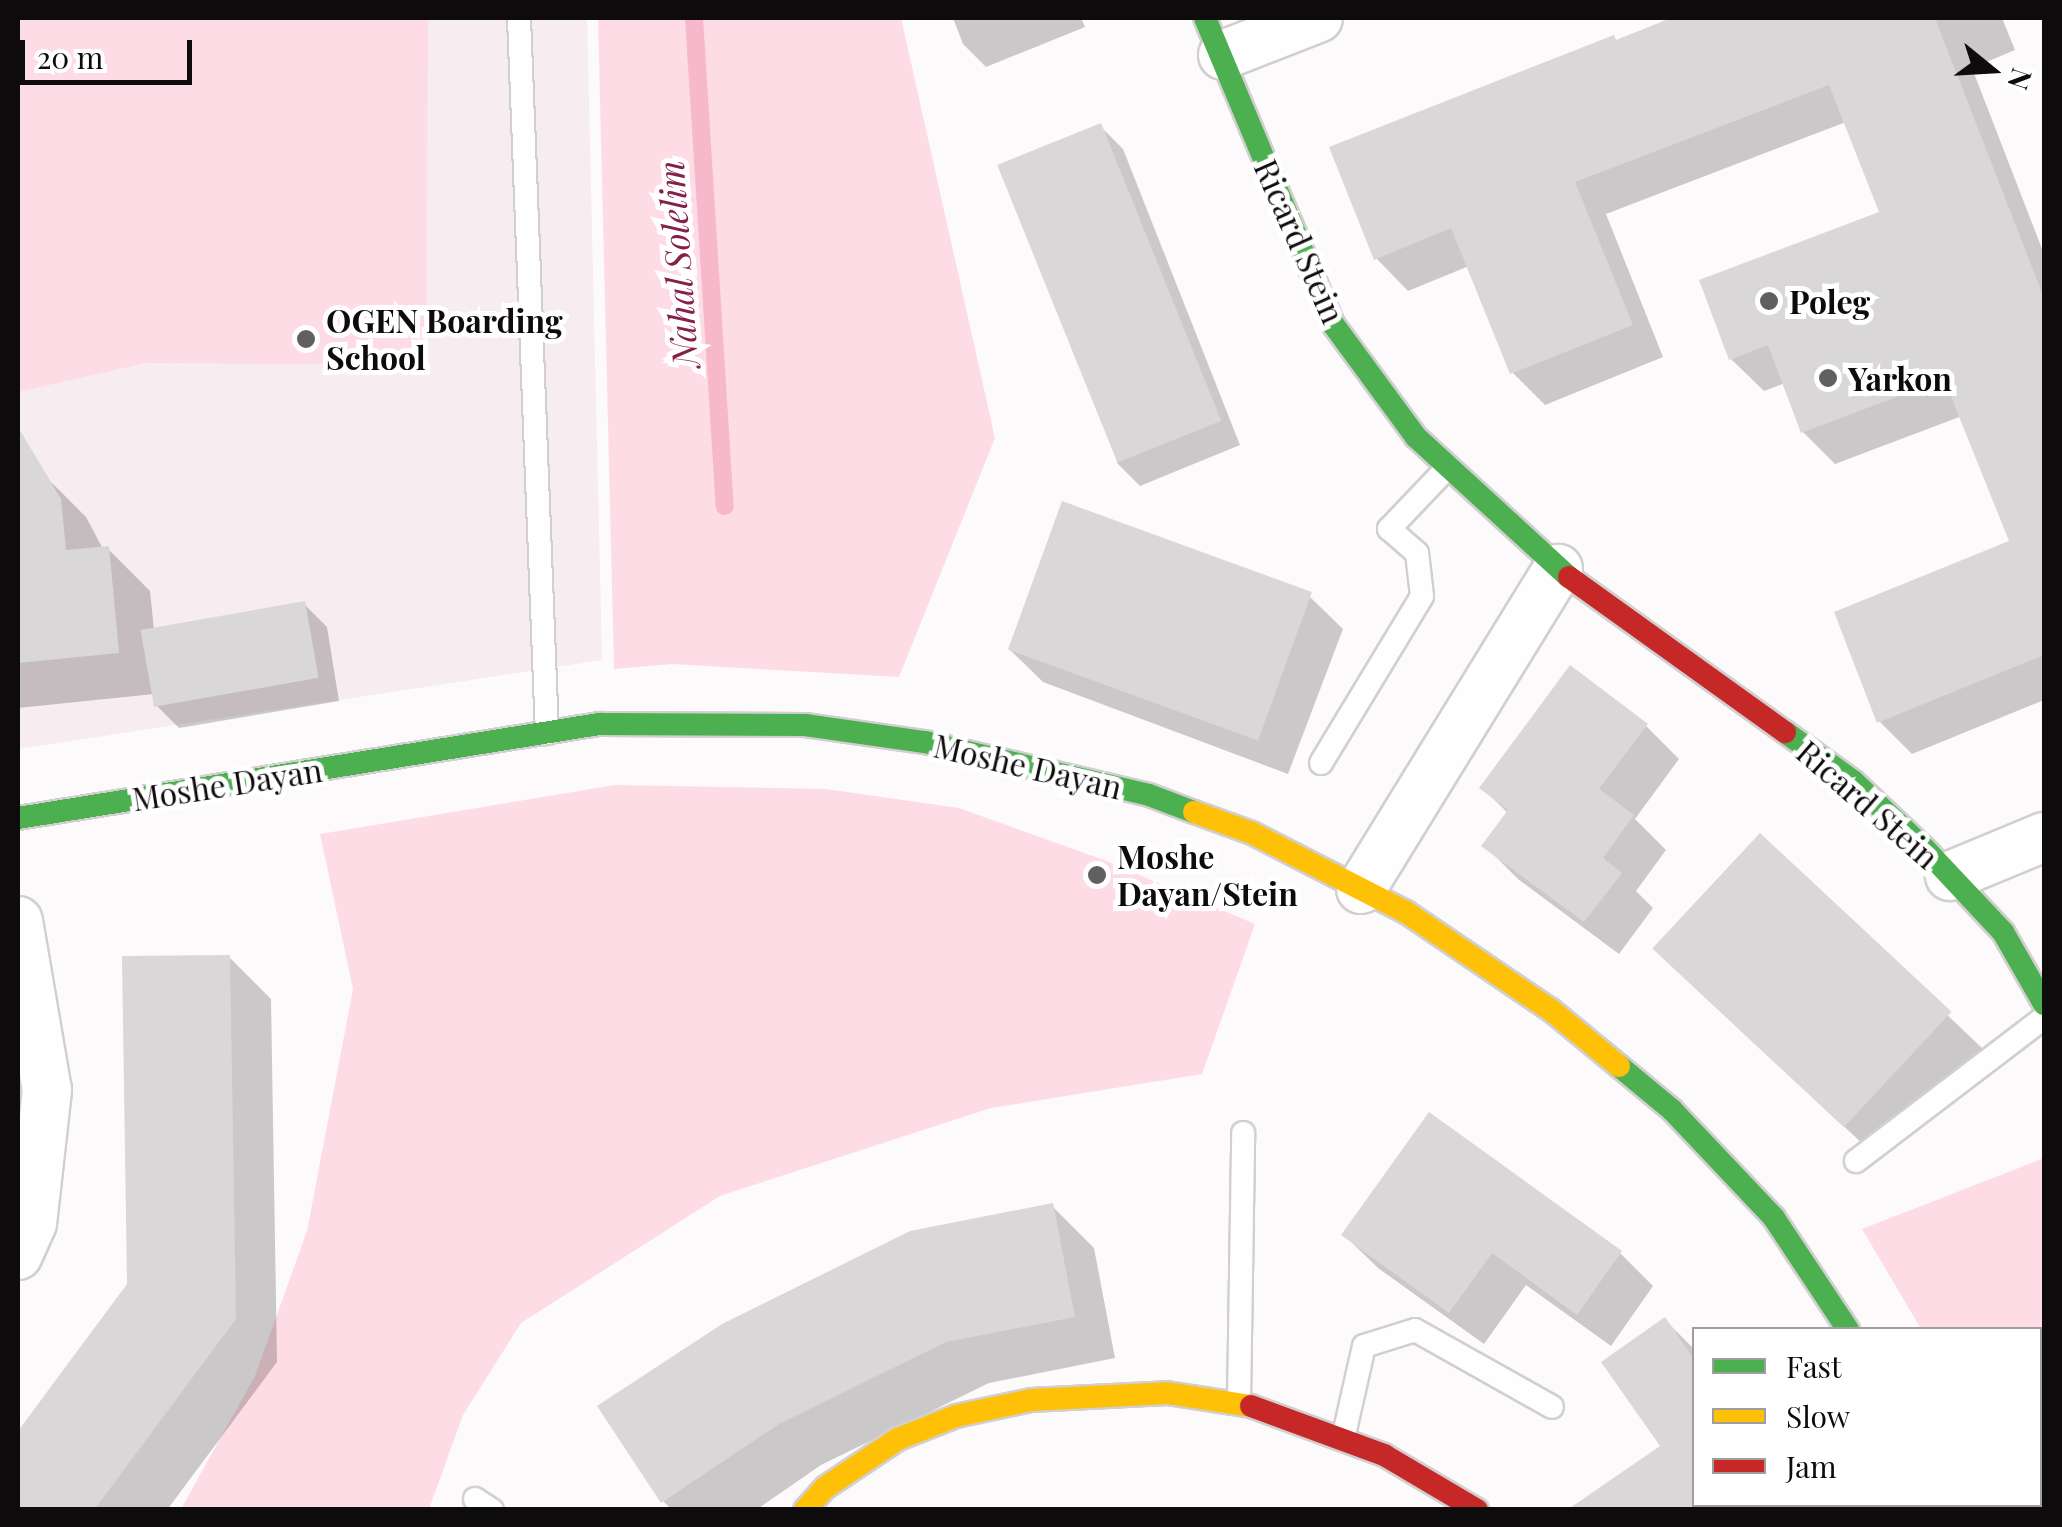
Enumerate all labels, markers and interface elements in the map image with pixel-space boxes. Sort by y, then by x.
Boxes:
scale bar [25,20,198,82]
north arrow [1942,20,2042,120]
text: 20 m [37,37,103,77]
text: N [2000,64,2042,95]
street label: Ricard Stein [1247,153,1353,329]
water label: Nahal Solelim [649,159,705,369]
place label: Poleg [1789,282,1870,320]
marker: Poleg [1758,290,1780,312]
place label: OGEN Boarding School [326,302,563,377]
marker: OGEN Boarding School [295,328,317,350]
place label: Yarkon [1848,359,1952,397]
marker: Yarkon [1817,367,1839,389]
street label: Moshe Dayan [930,726,1126,806]
street label: Ricard Stein [1789,732,1947,876]
street label: Moshe Dayan [129,750,325,818]
place label: Moshe Dayan/Stein [1117,838,1298,913]
marker: Moshe Dayan/Stein [1086,864,1108,886]
legend [1692,1327,2042,1507]
text: Fast [1786,1346,1842,1386]
text: Slow [1786,1396,1850,1436]
text: Jam [1786,1446,1837,1486]

